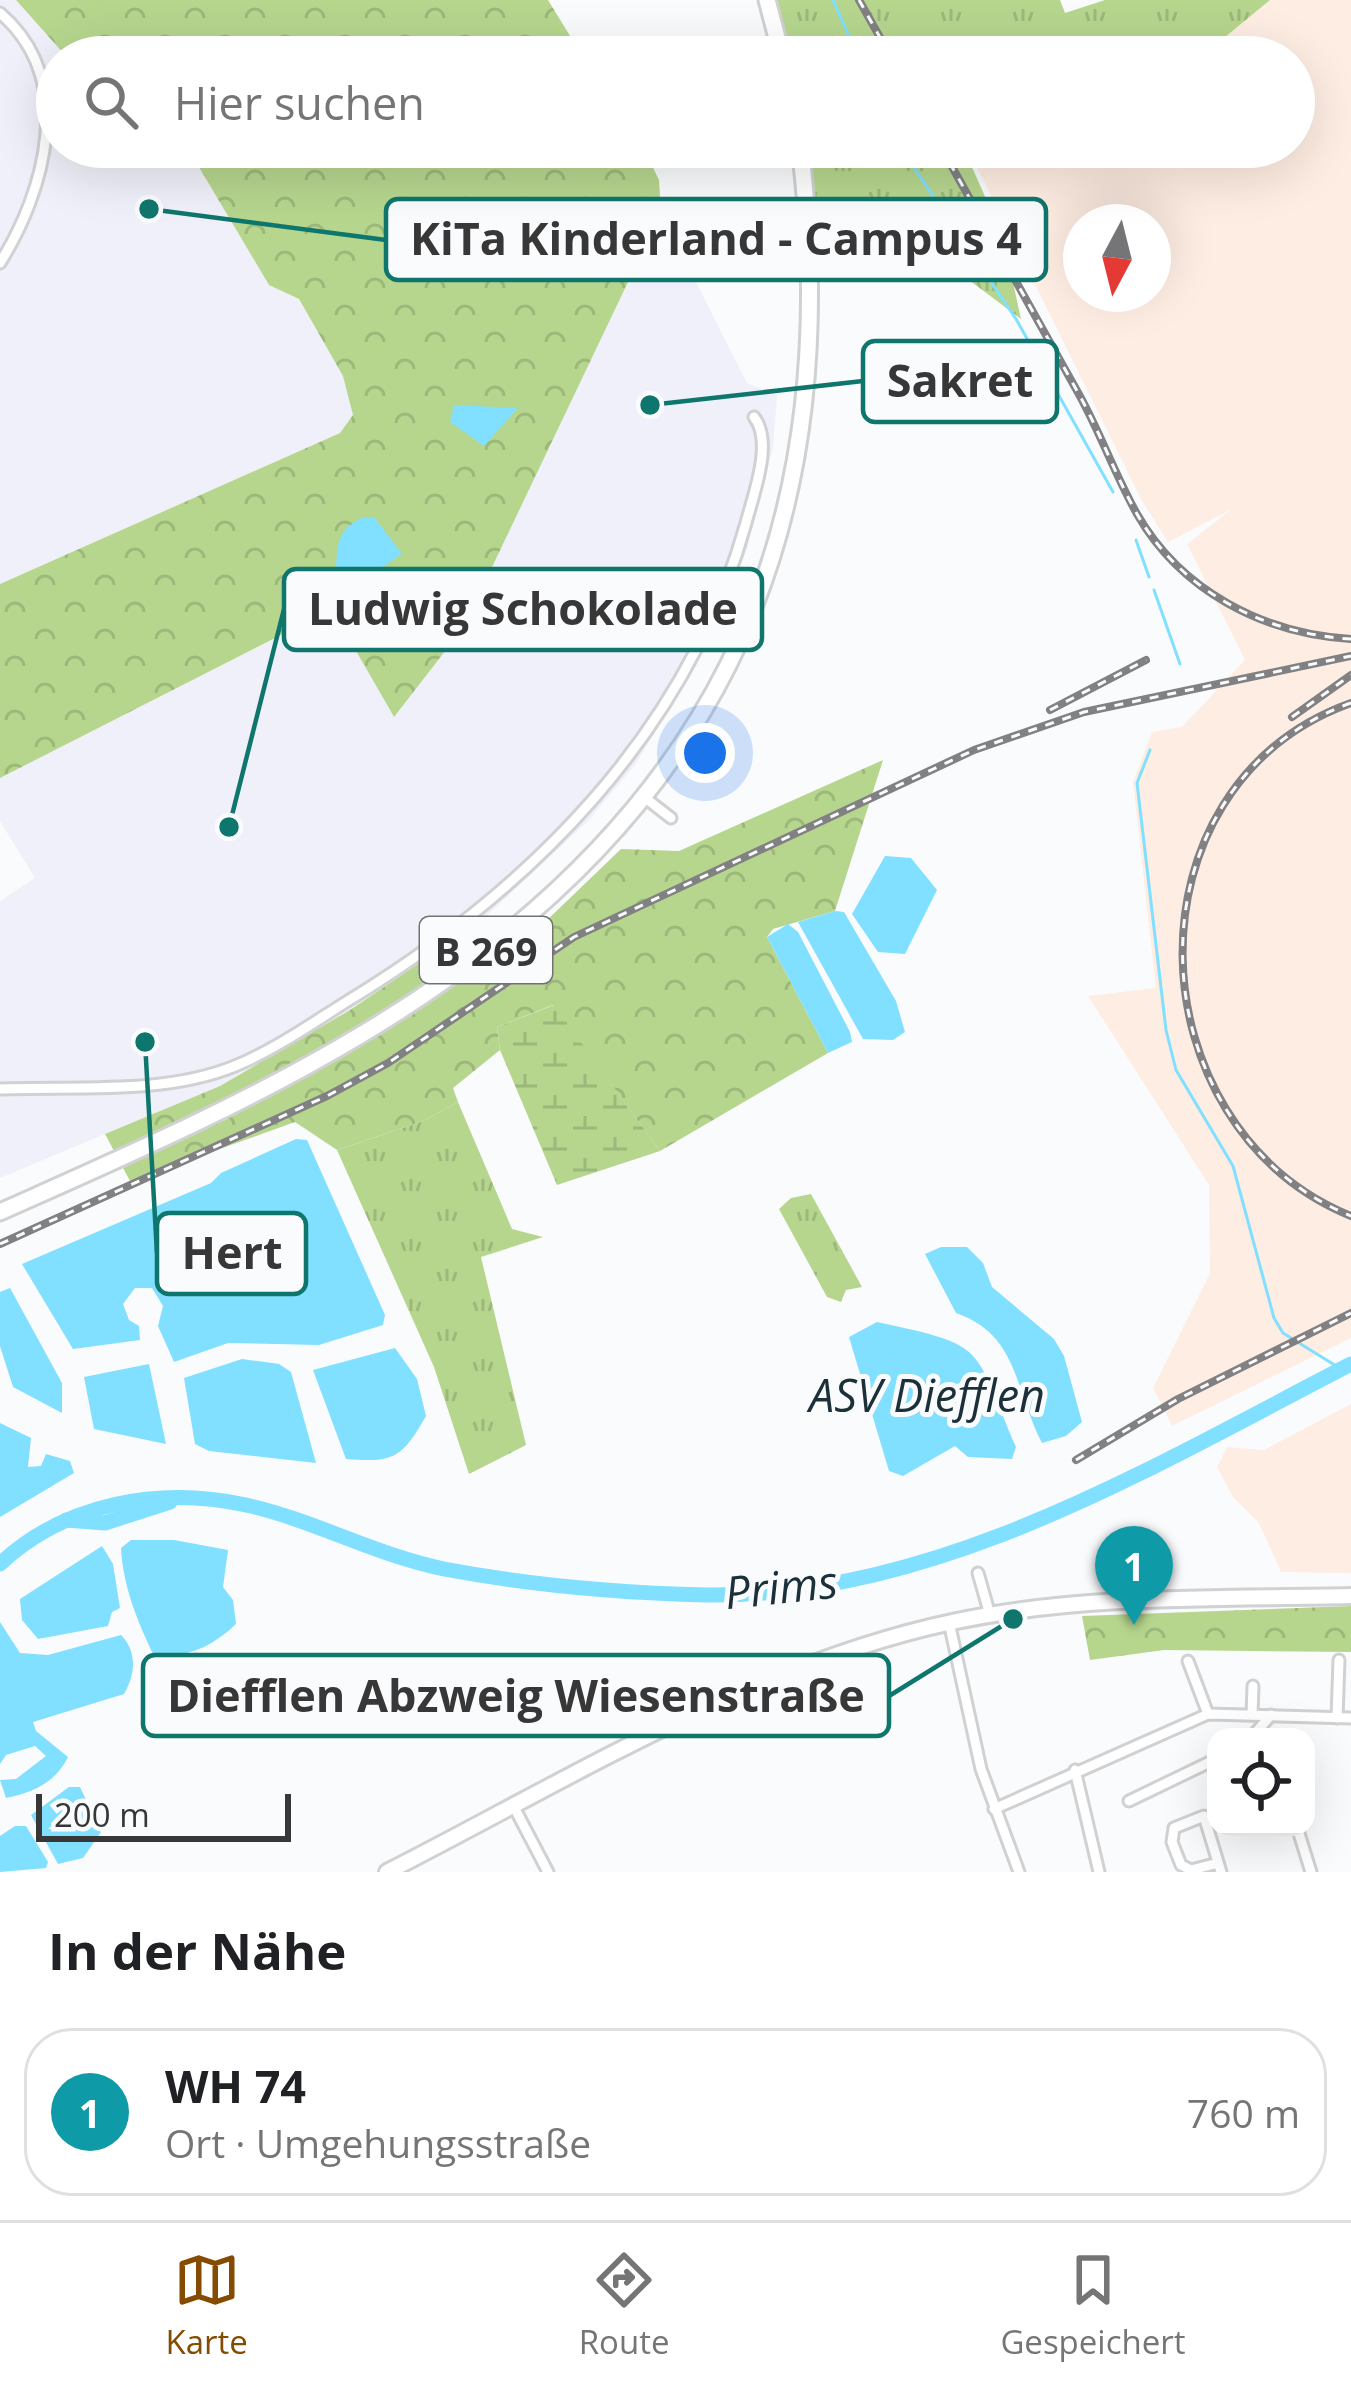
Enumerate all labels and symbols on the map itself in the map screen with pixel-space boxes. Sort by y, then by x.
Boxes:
callout: KiTa Kinderland - Campus 4 [386,199,1046,280]
north arrow [1063,204,1171,312]
text: KiTa Kinderland - Campus 4 [410,207,1022,268]
callout: Sakret [863,341,1057,422]
text: Sakret [887,349,1033,410]
callout: Ludwig Schokolade [284,569,762,650]
text: Ludwig Schokolade [308,577,738,638]
your location [675,723,735,783]
road number: B 269 [420,917,552,983]
callout: Hert [157,1213,306,1294]
text: Hert [182,1221,283,1282]
water label: ASV Diefflen [806,1364,1045,1425]
pin: 1 [1095,1526,1173,1625]
water label: Prims [722,1550,840,1622]
callout: Diefflen Abzweig Wiesenstraße [143,1655,889,1736]
text: Diefflen Abzweig Wiesenstraße [167,1664,865,1725]
scale bar [36,1788,291,1841]

